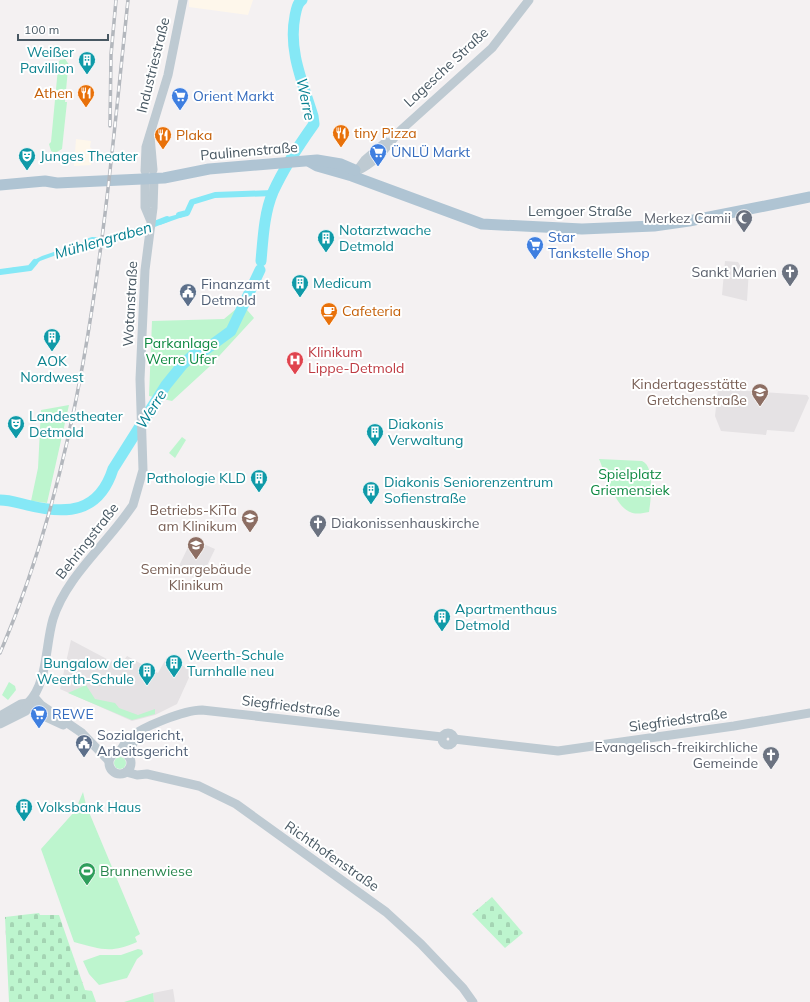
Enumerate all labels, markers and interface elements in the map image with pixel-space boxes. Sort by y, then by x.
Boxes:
street label: Industriestraße [132,15,174,115]
scale bar [18,16,108,42]
text: 100 m [24,22,59,37]
street label: Lagesche Straße [400,23,492,111]
place label: Weißer Pavillion [20,43,75,77]
building icon: Weißer Pavillion [77,50,97,75]
water label: Werre [292,76,320,122]
restaurant icon: Athen [76,83,96,108]
place label: Athen [34,84,73,102]
supermarket icon: Orient Markt [170,86,190,111]
place label: Orient Markt [193,87,274,105]
restaurant icon: tiny Pizza [331,123,351,148]
place label: tiny Pizza [354,124,417,142]
restaurant icon: Plaka [153,125,173,150]
place label: Plaka [176,126,212,144]
street label: Paulinenstraße [200,138,298,164]
supermarket icon: ÜNLÜ Markt [368,142,388,167]
place label: ÜNLÜ Markt [391,143,470,161]
theatre icon: Junges Theater [17,146,37,171]
place label: Junges Theater [40,147,139,165]
street label: Lemgoer Straße [528,202,632,220]
mosque icon: Merkez Camii [734,208,754,233]
place label: Merkez Camii [644,209,731,227]
water label: Mühlengraben [52,217,154,263]
place label: Notarztwache Detmold [339,221,431,255]
building icon: Notarztwache Detmold [316,228,336,253]
place label: Star Tankstelle Shop [548,228,650,262]
supermarket icon: Star Tankstelle Shop [525,235,545,260]
street label: Wotanstraße [119,261,141,347]
church icon: Sankt Marien [780,262,800,287]
place label: Sankt Marien [691,263,777,281]
building icon: Medicum [290,273,310,298]
place label: Medicum [313,274,372,292]
place label: Finanzamt Detmold [201,275,270,309]
public building icon: Finanzamt Detmold [178,282,198,307]
cafe icon: Cafeteria [319,301,339,326]
place label: Cafeteria [342,302,401,320]
building icon: AOK Nordwest [42,327,62,352]
park label: Parkanlage Werre Ufer [144,334,218,368]
place label: Klinikum Lippe-Detmold [308,343,405,377]
hospital icon: Klinikum Lippe-Detmold [285,350,305,375]
place label: AOK Nordwest [20,352,84,386]
place label: Kindertagesstätte Gretchenstraße [631,375,747,409]
school or university icon: Kindertagesstätte Gretchenstraße [750,382,770,407]
water label: Werre [132,386,170,432]
place label: Landestheater Detmold [29,407,124,441]
theatre icon: Landestheater Detmold [6,414,26,439]
place label: Diakonis Verwaltung [388,415,463,449]
building icon: Diakonis Verwaltung [365,422,385,447]
park label: Spielplatz Griemensiek [590,465,671,499]
building icon: Pathologie KLD [249,468,269,493]
place label: Pathologie KLD [146,469,246,487]
place label: Diakonis Seniorenzentrum Sofienstraße [384,473,553,507]
building icon: Diakonis Seniorenzentrum Sofienstraße [361,480,381,505]
street label: Behringstraße [52,499,122,583]
place label: Betriebs-KiTa am Klinikum [150,501,237,535]
school or university icon: Betriebs-KiTa am Klinikum [240,508,260,533]
church icon: Diakonissenhauskirche [308,513,328,538]
place label: Diakonissenhauskirche [331,514,479,532]
school or university icon: Seminargebäude Klinikum [186,535,206,560]
place label: Seminargebäude Klinikum [141,560,251,594]
place label: Apartmenthaus Detmold [455,600,557,634]
building icon: Apartmenthaus Detmold [432,607,452,632]
place label: Weerth-Schule Turnhalle neu [187,646,284,680]
building icon: Weerth-Schule Turnhalle neu [164,653,184,678]
place label: Bungalow der Weerth-Schule [37,654,135,688]
building icon: Bungalow der Weerth-Schule [137,661,157,686]
street label: Siegfriedstraße [241,691,341,721]
supermarket icon: REWE [29,704,49,729]
street label: Siegfriedstraße [628,704,728,736]
place label: REWE [52,705,94,723]
place label: Sozialgericht, Arbeitsgericht [97,726,188,760]
public building icon: Sozialgericht, Arbeitsgericht [74,733,94,758]
place label: Evangelisch-freikirchliche Gemeinde [594,738,758,772]
church icon: Evangelisch-freikirchliche Gemeinde [761,745,781,770]
building icon: Volksbank Haus [14,797,34,822]
place label: Volksbank Haus [37,798,141,816]
street label: Richthofenstraße [281,817,383,895]
sports icon: Brunnenwiese [77,861,97,886]
place label: Brunnenwiese [100,862,193,880]

